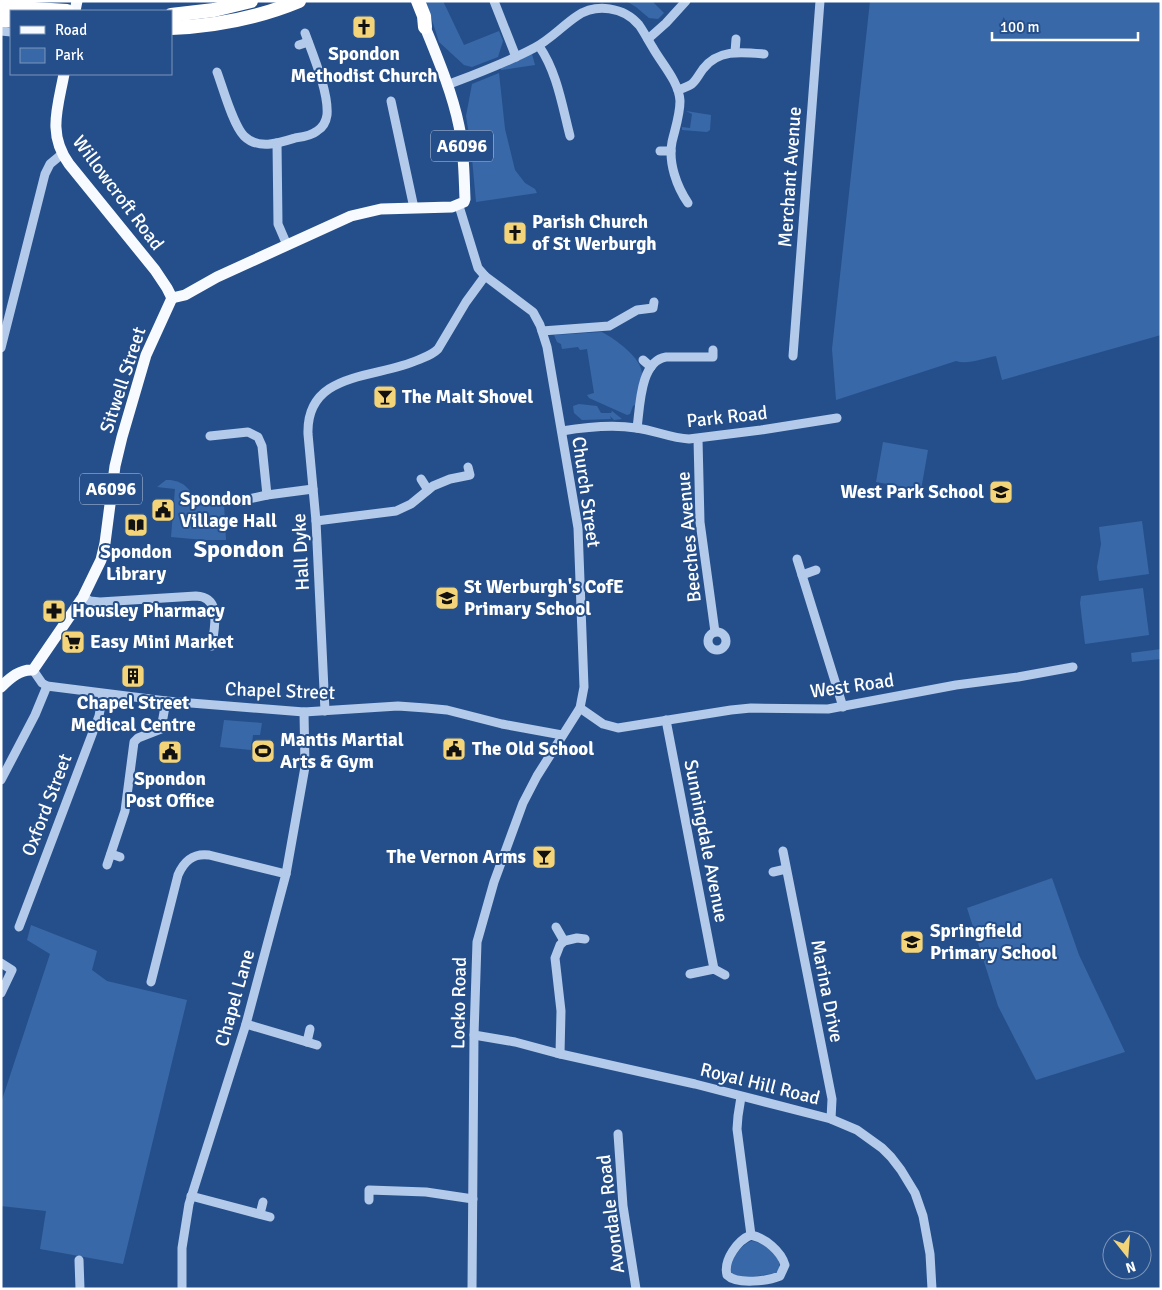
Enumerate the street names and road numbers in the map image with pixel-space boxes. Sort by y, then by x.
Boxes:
street label: Merchant Avenue [773,106,807,248]
road number: A6096 [431,130,493,162]
street label: Willowcroft Road [67,131,169,255]
street label: Sitwell Street [95,324,152,436]
street label: Park Road [685,401,769,433]
street label: Church Street [566,435,606,549]
street label: Beeches Avenue [671,471,707,603]
road number: A6096 [80,474,142,504]
street label: Hall Dyke [287,513,315,591]
street label: West Road [808,668,896,704]
street label: Chapel Street [224,677,336,705]
street label: Oxford Street [16,750,78,860]
street label: Sunningdale Avenue [678,758,734,924]
street label: Marina Drive [805,938,849,1044]
street label: Chapel Lane [210,947,260,1049]
street label: Locko Road [446,957,472,1049]
street label: Royal Hill Road [698,1058,822,1110]
street label: Avondale Road [592,1153,630,1275]

